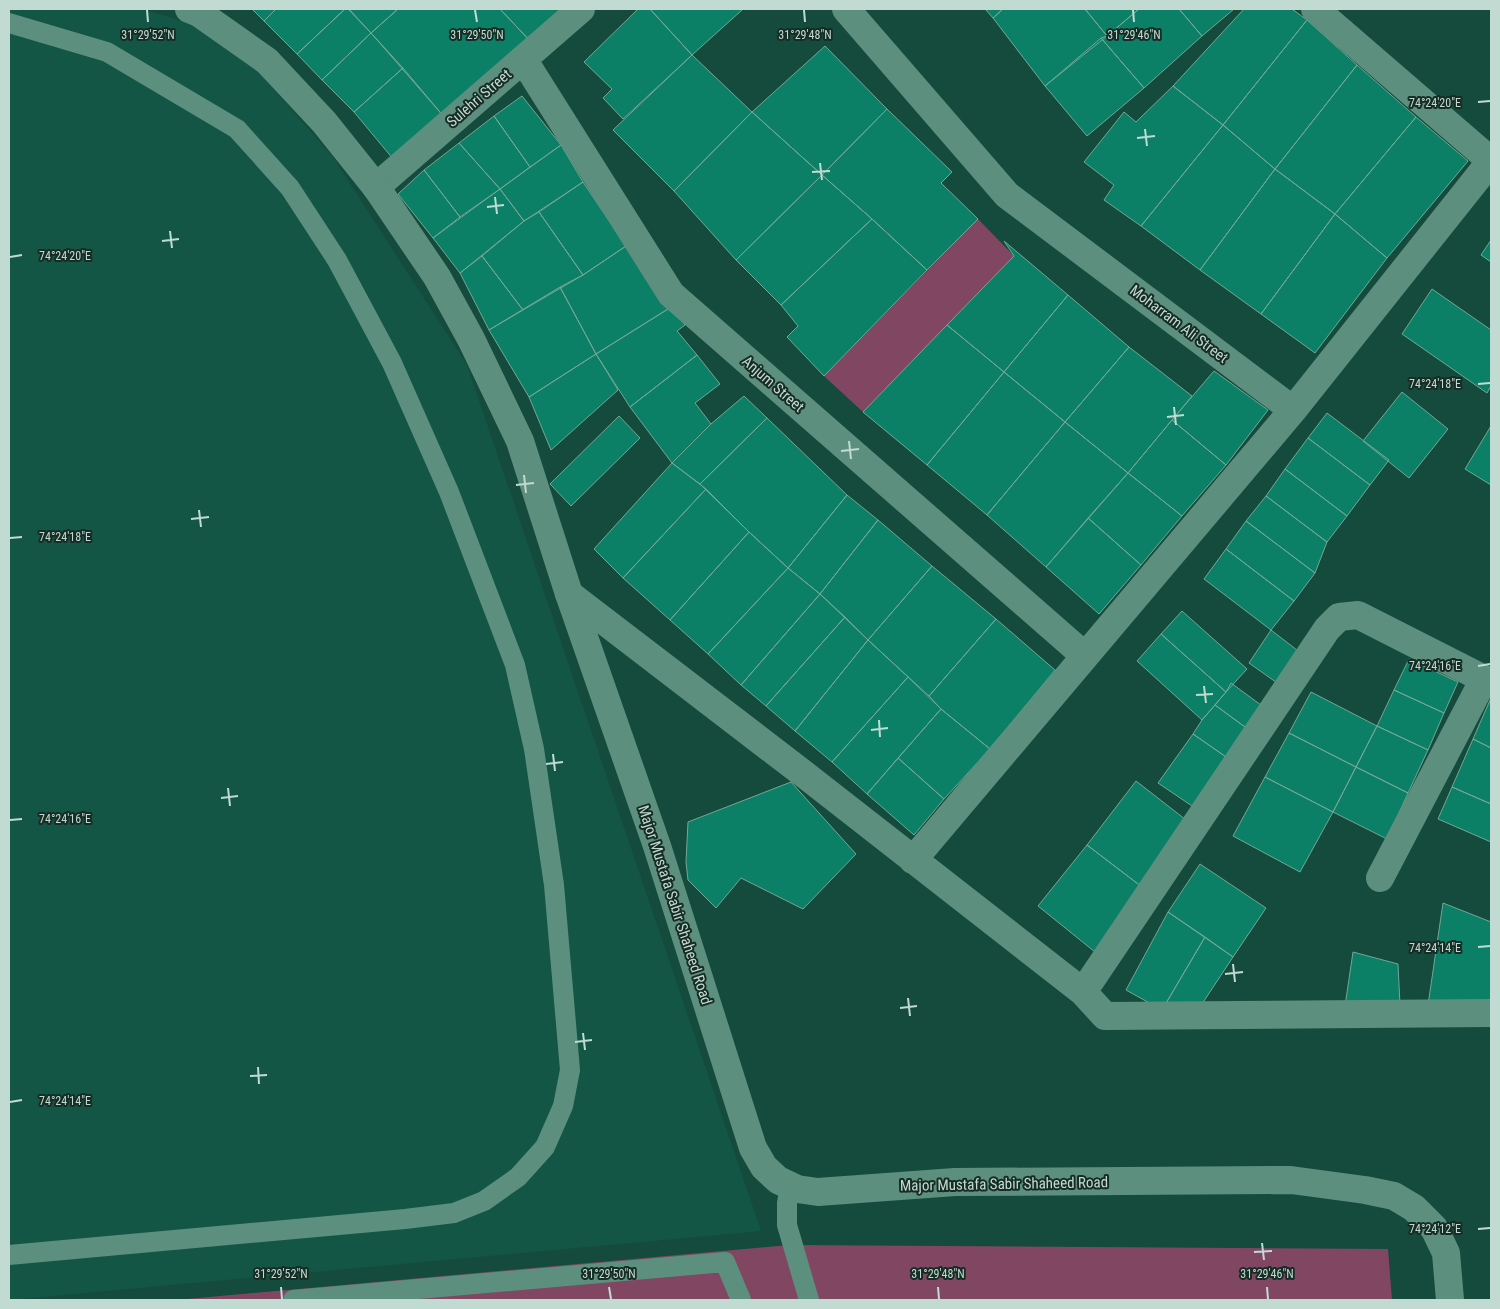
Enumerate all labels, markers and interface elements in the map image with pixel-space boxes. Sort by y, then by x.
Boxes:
text: 31°29'52"N [121,28,175,42]
text: 31°29'50"N [450,28,504,42]
text: 31°29'48"N [778,28,832,42]
text: 31°29'46"N [1107,28,1161,42]
street label: Sulehri Street [443,65,515,131]
text: 74°24'20"E [1409,96,1461,110]
text: 74°24'20"E [39,249,91,263]
street label: Moharram Ali Street [1126,281,1232,367]
street label: Anjum Street [738,352,808,416]
text: 74°24'18"E [1409,377,1461,391]
text: 74°24'18"E [39,530,91,544]
text: 74°24'16"E [1409,659,1461,673]
street label: Major Mustafa Sabir Shaheed Road [634,803,716,1007]
text: 74°24'16"E [39,812,91,826]
text: 74°24'14"E [1409,941,1461,955]
text: 74°24'14"E [39,1094,91,1108]
street label: Major Mustafa Sabir Shaheed Road [900,1173,1108,1195]
text: 74°24'12"E [1409,1222,1461,1236]
text: 31°29'52"N [254,1267,308,1281]
text: 31°29'50"N [582,1267,636,1281]
text: 31°29'48"N [911,1267,965,1281]
text: 31°29'46"N [1240,1267,1294,1281]

